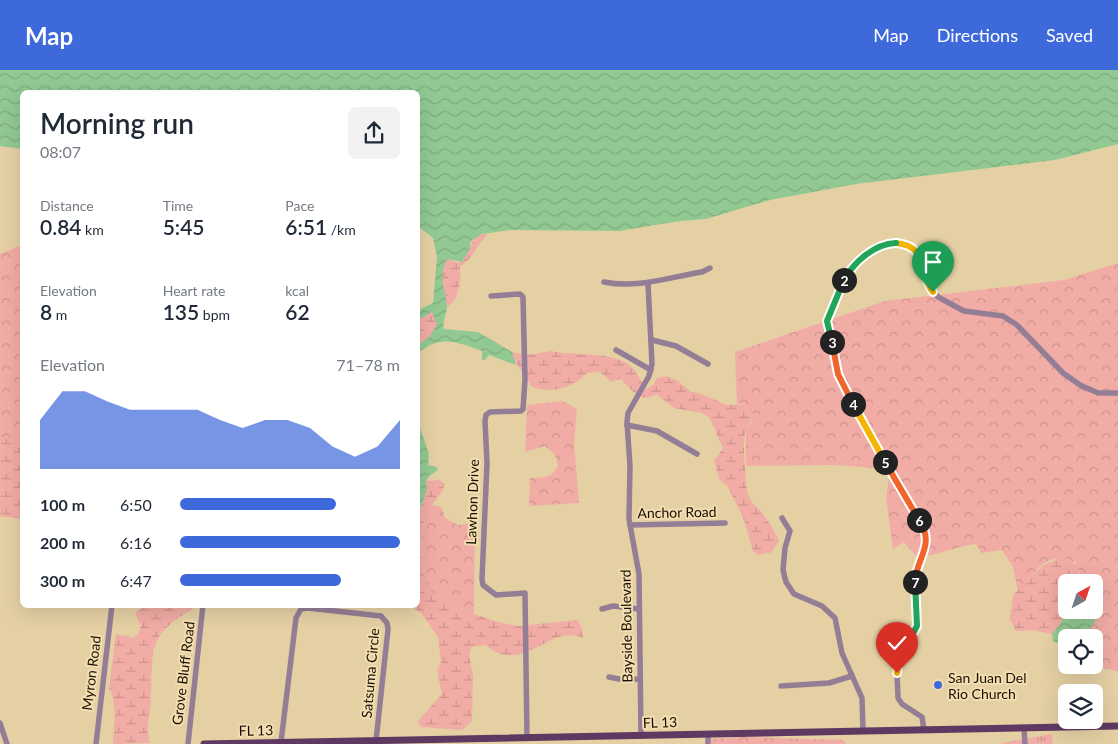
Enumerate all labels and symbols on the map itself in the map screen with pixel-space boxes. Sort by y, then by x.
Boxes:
pin [912,241,954,292]
pin: 2 [832,268,856,292]
pin: 3 [820,330,844,354]
pin: 4 [840,392,866,416]
pin: 5 [872,450,898,474]
street label: Lawhon Drive [462,459,482,545]
street label: Anchor Road [637,503,717,521]
pin: 6 [906,508,932,532]
street label: Bayside Boulevard [617,569,635,683]
pin: 7 [902,570,928,594]
north arrow [1058,574,1102,619]
street label: Grove Bluff Road [168,620,198,726]
pin [876,622,918,673]
street label: Satsuma Circle [358,627,382,719]
street label: Myron Road [78,635,104,711]
place label: San Juan Del Rio Church [948,669,1027,702]
marker: San Juan Del Rio Church [932,679,944,691]
street label: FL 13 [642,713,678,731]
street label: FL 13 [239,721,273,739]

